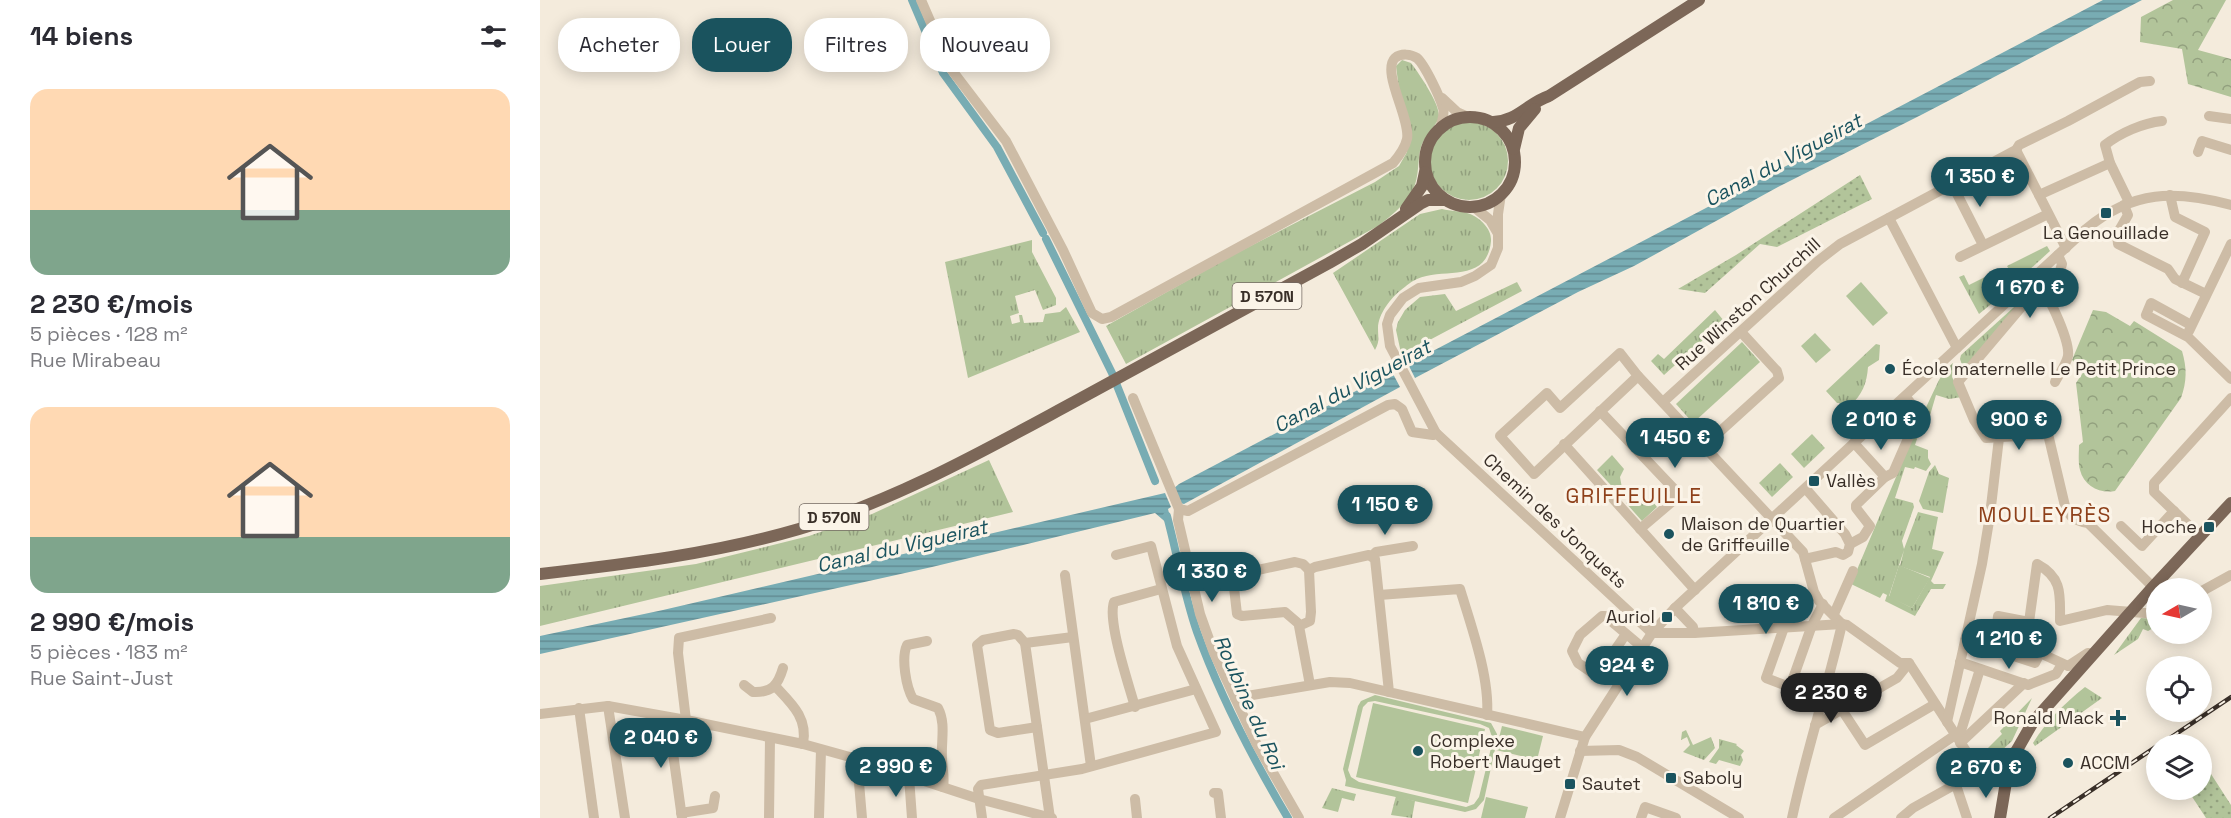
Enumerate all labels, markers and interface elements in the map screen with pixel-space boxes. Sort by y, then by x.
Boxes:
chip: Acheter [558,18,680,72]
chip: Louer [692,18,792,72]
chip: Filtres [804,18,908,72]
chip: Nouveau [920,18,1050,72]
text: 14 biens [30,19,133,53]
icon: filters [477,20,510,53]
water label: Canal du Vigueirat [1700,107,1868,212]
icon: home [216,128,324,236]
pin: 1 350 € [1925,157,2035,208]
text: 1 350 € [1945,163,2015,189]
marker: La Genouillade [2099,206,2113,220]
place label: La Genouillade [2043,221,2169,244]
street label: Rue Winston Churchill [1670,232,1825,375]
pin: 1 670 € [1975,268,2085,319]
text: 1 670 € [1996,274,2064,300]
road number: D 570N [1232,283,1302,309]
text: 2 230 €/mois [30,287,193,321]
text: 5 pièces · 128 m² [30,321,188,347]
water label: Canal du Vigueirat [1269,333,1437,438]
text: Rue Mirabeau [30,347,161,373]
place label: École maternelle Le Petit Prince [1902,357,2176,380]
marker: École maternelle Le Petit Prince [1883,362,1897,376]
pin: 2 010 € [1826,400,1936,451]
pin: 900 € [1977,400,2061,451]
text: 2 010 € [1846,406,1916,432]
text: 900 € [1991,406,2047,432]
pin: 1 450 € [1620,418,1730,469]
text: 1 450 € [1640,424,1710,450]
icon: home [216,446,324,554]
street label: Chemin des Jonquets [1479,448,1632,593]
place label: Vallès [1826,469,1876,492]
marker: Vallès [1807,474,1821,488]
district label: GRIFFEUILLE [1565,482,1703,509]
pin: 1 150 € [1330,485,1440,536]
text: 1 150 € [1352,491,1418,517]
district label: MOULEYRÈS [1978,501,2112,528]
road number: D 570N [800,504,868,530]
place label: Maison de Quartier de Griffeuille [1681,512,1845,556]
water label: Canal du Vigueirat [814,513,992,578]
place label: Hoche [2142,515,2197,538]
marker: Hoche [2202,520,2216,534]
marker: Maison de Quartier de Griffeuille [1662,527,1676,541]
pin: 1 330 € [1157,552,1267,603]
text: 1 330 € [1177,558,1247,584]
north arrow [2146,578,2212,644]
map controls [2146,578,2212,800]
pin: 1 810 € [1711,584,1821,635]
text: 1 810 € [1733,590,1799,616]
text: 2 990 €/mois [30,605,194,639]
place label: Auriol [1606,605,1655,628]
marker: Auriol [1660,610,1674,624]
pin: 1 210 € [1954,619,2064,670]
text: 1 210 € [1976,625,2042,651]
water label: Roubine du Roi [1208,631,1291,775]
text: 5 pièces · 183 m² [30,639,188,665]
pin: 924 € [1585,646,1669,697]
text: 924 € [1599,652,1655,678]
button: locate [2146,656,2212,722]
text: Rue Saint-Just [30,665,174,691]
pin: 2 230 € [1776,673,1886,724]
text: 2 230 € [1795,679,1867,705]
place label: Ronald Mack [1993,706,2104,729]
marker: Ronald Mack [2109,709,2127,727]
pin: 2 040 € [606,718,716,769]
text: 2 040 € [624,724,698,750]
place label: Complexe Robert Mauget [1430,729,1561,773]
button: layers [2146,734,2212,800]
marker: Complexe Robert Mauget [1411,744,1425,758]
pin: 2 990 € [841,747,951,798]
pin: 2 670 € [1931,748,2041,799]
place label: ACCM [2080,751,2130,774]
text: 2 990 € [859,753,933,779]
text: 2 670 € [1950,754,2022,780]
marker: ACCM [2061,756,2075,770]
place label: Saboly [1683,766,1743,789]
marker: Saboly [1664,771,1678,785]
place label: Sautet [1582,772,1641,795]
marker: Sautet [1563,777,1577,791]

